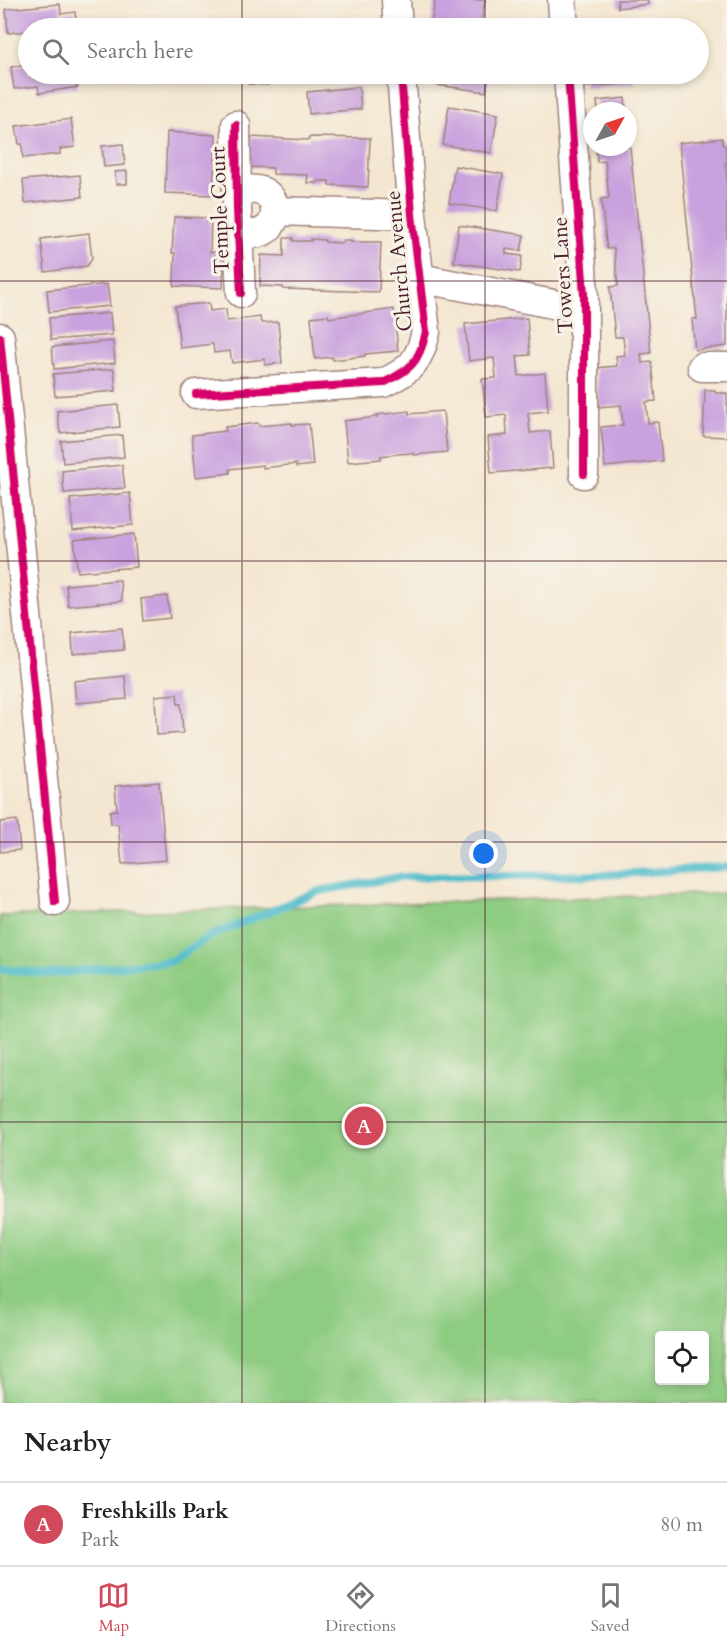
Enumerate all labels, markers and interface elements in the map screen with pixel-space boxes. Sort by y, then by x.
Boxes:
search box [18,18,709,84]
icon: search [39,35,72,68]
text: Search here [87,36,194,66]
north arrow [583,102,637,156]
street label: Temple Court [203,145,237,274]
street label: Church Avenue [378,189,420,333]
street label: Towers Lane [545,216,581,334]
your location [469,839,498,868]
pin: A [344,1104,384,1148]
map controls [655,1331,709,1385]
button: locate [655,1331,709,1385]
text: Nearby [24,1425,112,1460]
text: Freshkills Park [81,1496,229,1526]
text: A [36,1511,51,1538]
text: 80 m [660,1511,703,1538]
text: Park [81,1526,119,1553]
tab: Map [97,1579,130,1637]
tab: Directions [325,1579,396,1637]
tab: Saved [591,1579,630,1637]

